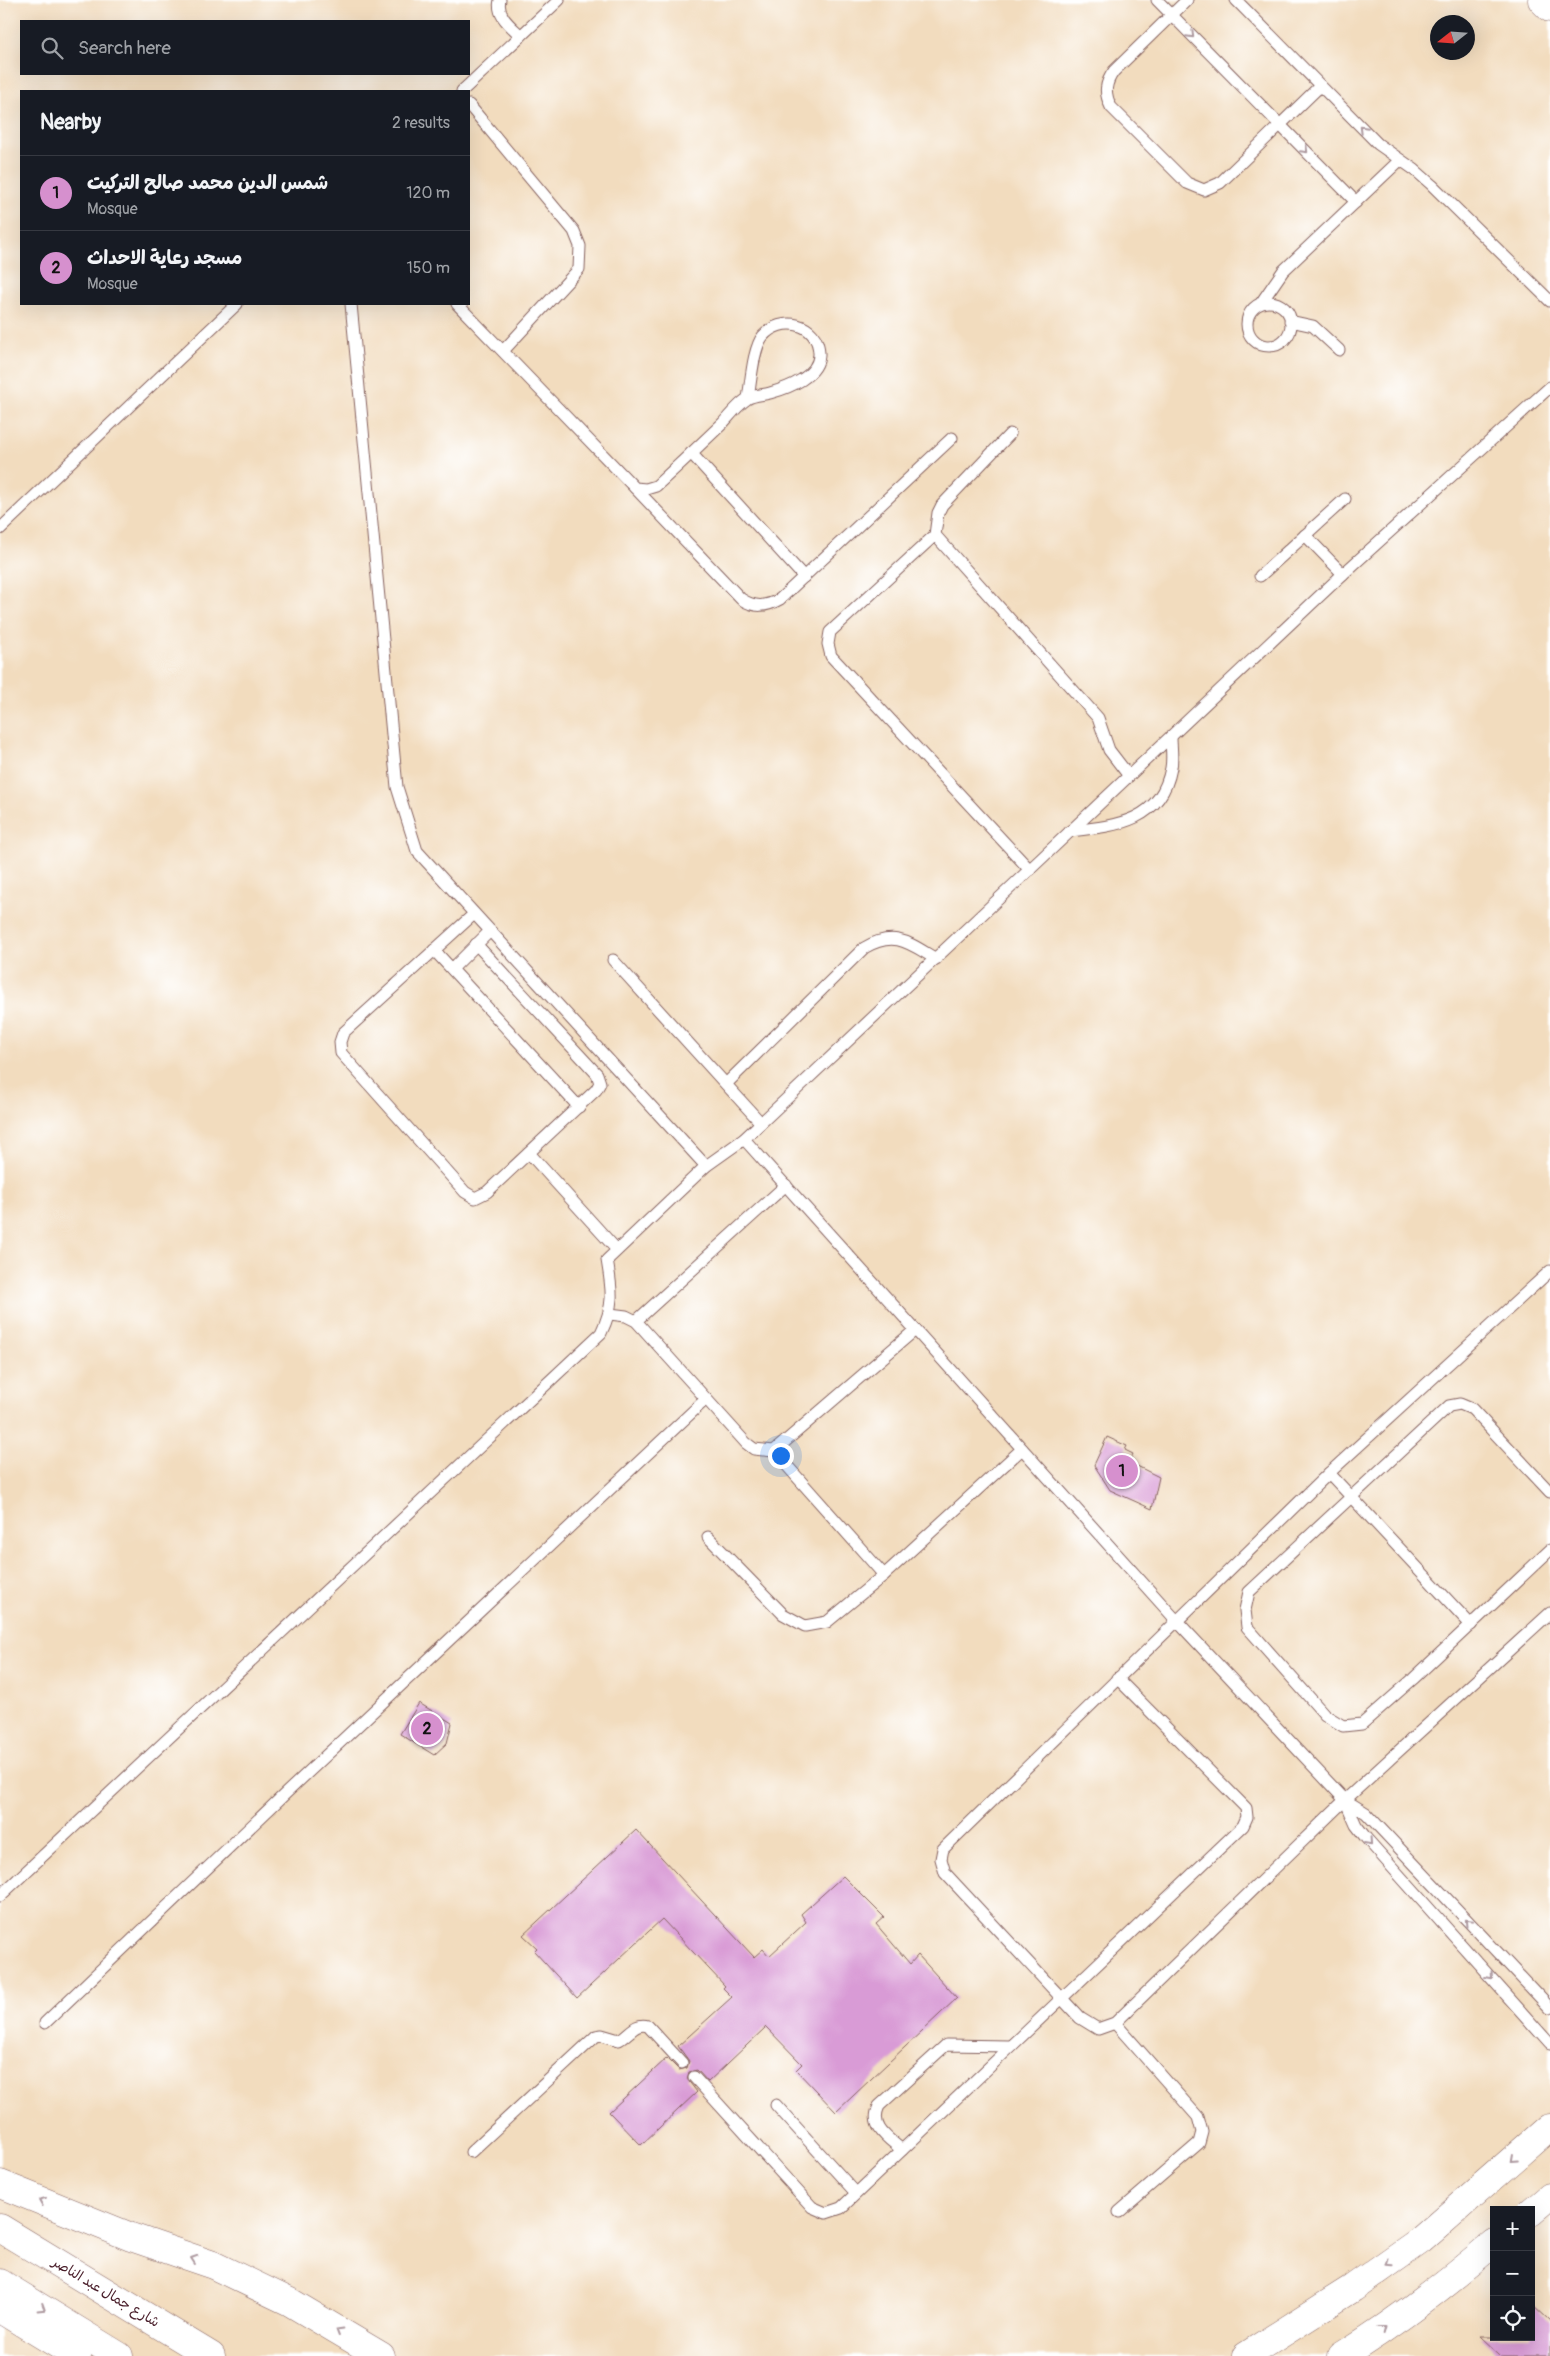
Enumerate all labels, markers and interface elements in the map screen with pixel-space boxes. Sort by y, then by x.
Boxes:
north arrow [1430,15,1475,60]
search box [20,20,470,75]
one-way arrow [1185,29,1194,38]
icon: search [38,34,66,62]
text: Search here [78,36,171,60]
text: Nearby [40,109,101,136]
text: 2 results [392,113,450,133]
one-way arrow [1360,126,1369,135]
one-way arrow [1299,144,1308,153]
text: شمس الدين محمد صالح التركيت [87,171,328,195]
text: 1 [53,183,59,203]
text: 120 m [406,183,450,203]
text: Mosque [87,199,138,219]
text: مسجد رعاية الاحداث [87,246,242,270]
text: 2 [52,258,60,278]
text: 150 m [406,258,450,278]
text: Mosque [87,274,138,294]
your location [768,1443,794,1469]
pin: 1 [1106,1452,1138,1490]
pin: 2 [411,1710,443,1748]
one-way arrow [1363,1836,1372,1845]
one-way arrow [1465,1919,1474,1928]
one-way arrow [1484,1970,1493,1979]
one-way arrow [1510,2154,1519,2163]
one-way arrow [38,2197,47,2207]
map controls [1490,2206,1535,2341]
button: + [1490,2206,1535,2251]
button: − [1490,2251,1535,2296]
street label: شارع جمال عبد الناصر [48,2253,163,2332]
one-way arrow [190,2255,198,2265]
one-way arrow [1385,2257,1395,2266]
button: locate [1490,2296,1535,2341]
one-way arrow [36,2302,45,2312]
one-way arrow [1376,2326,1386,2335]
one-way arrow [335,2328,344,2338]

